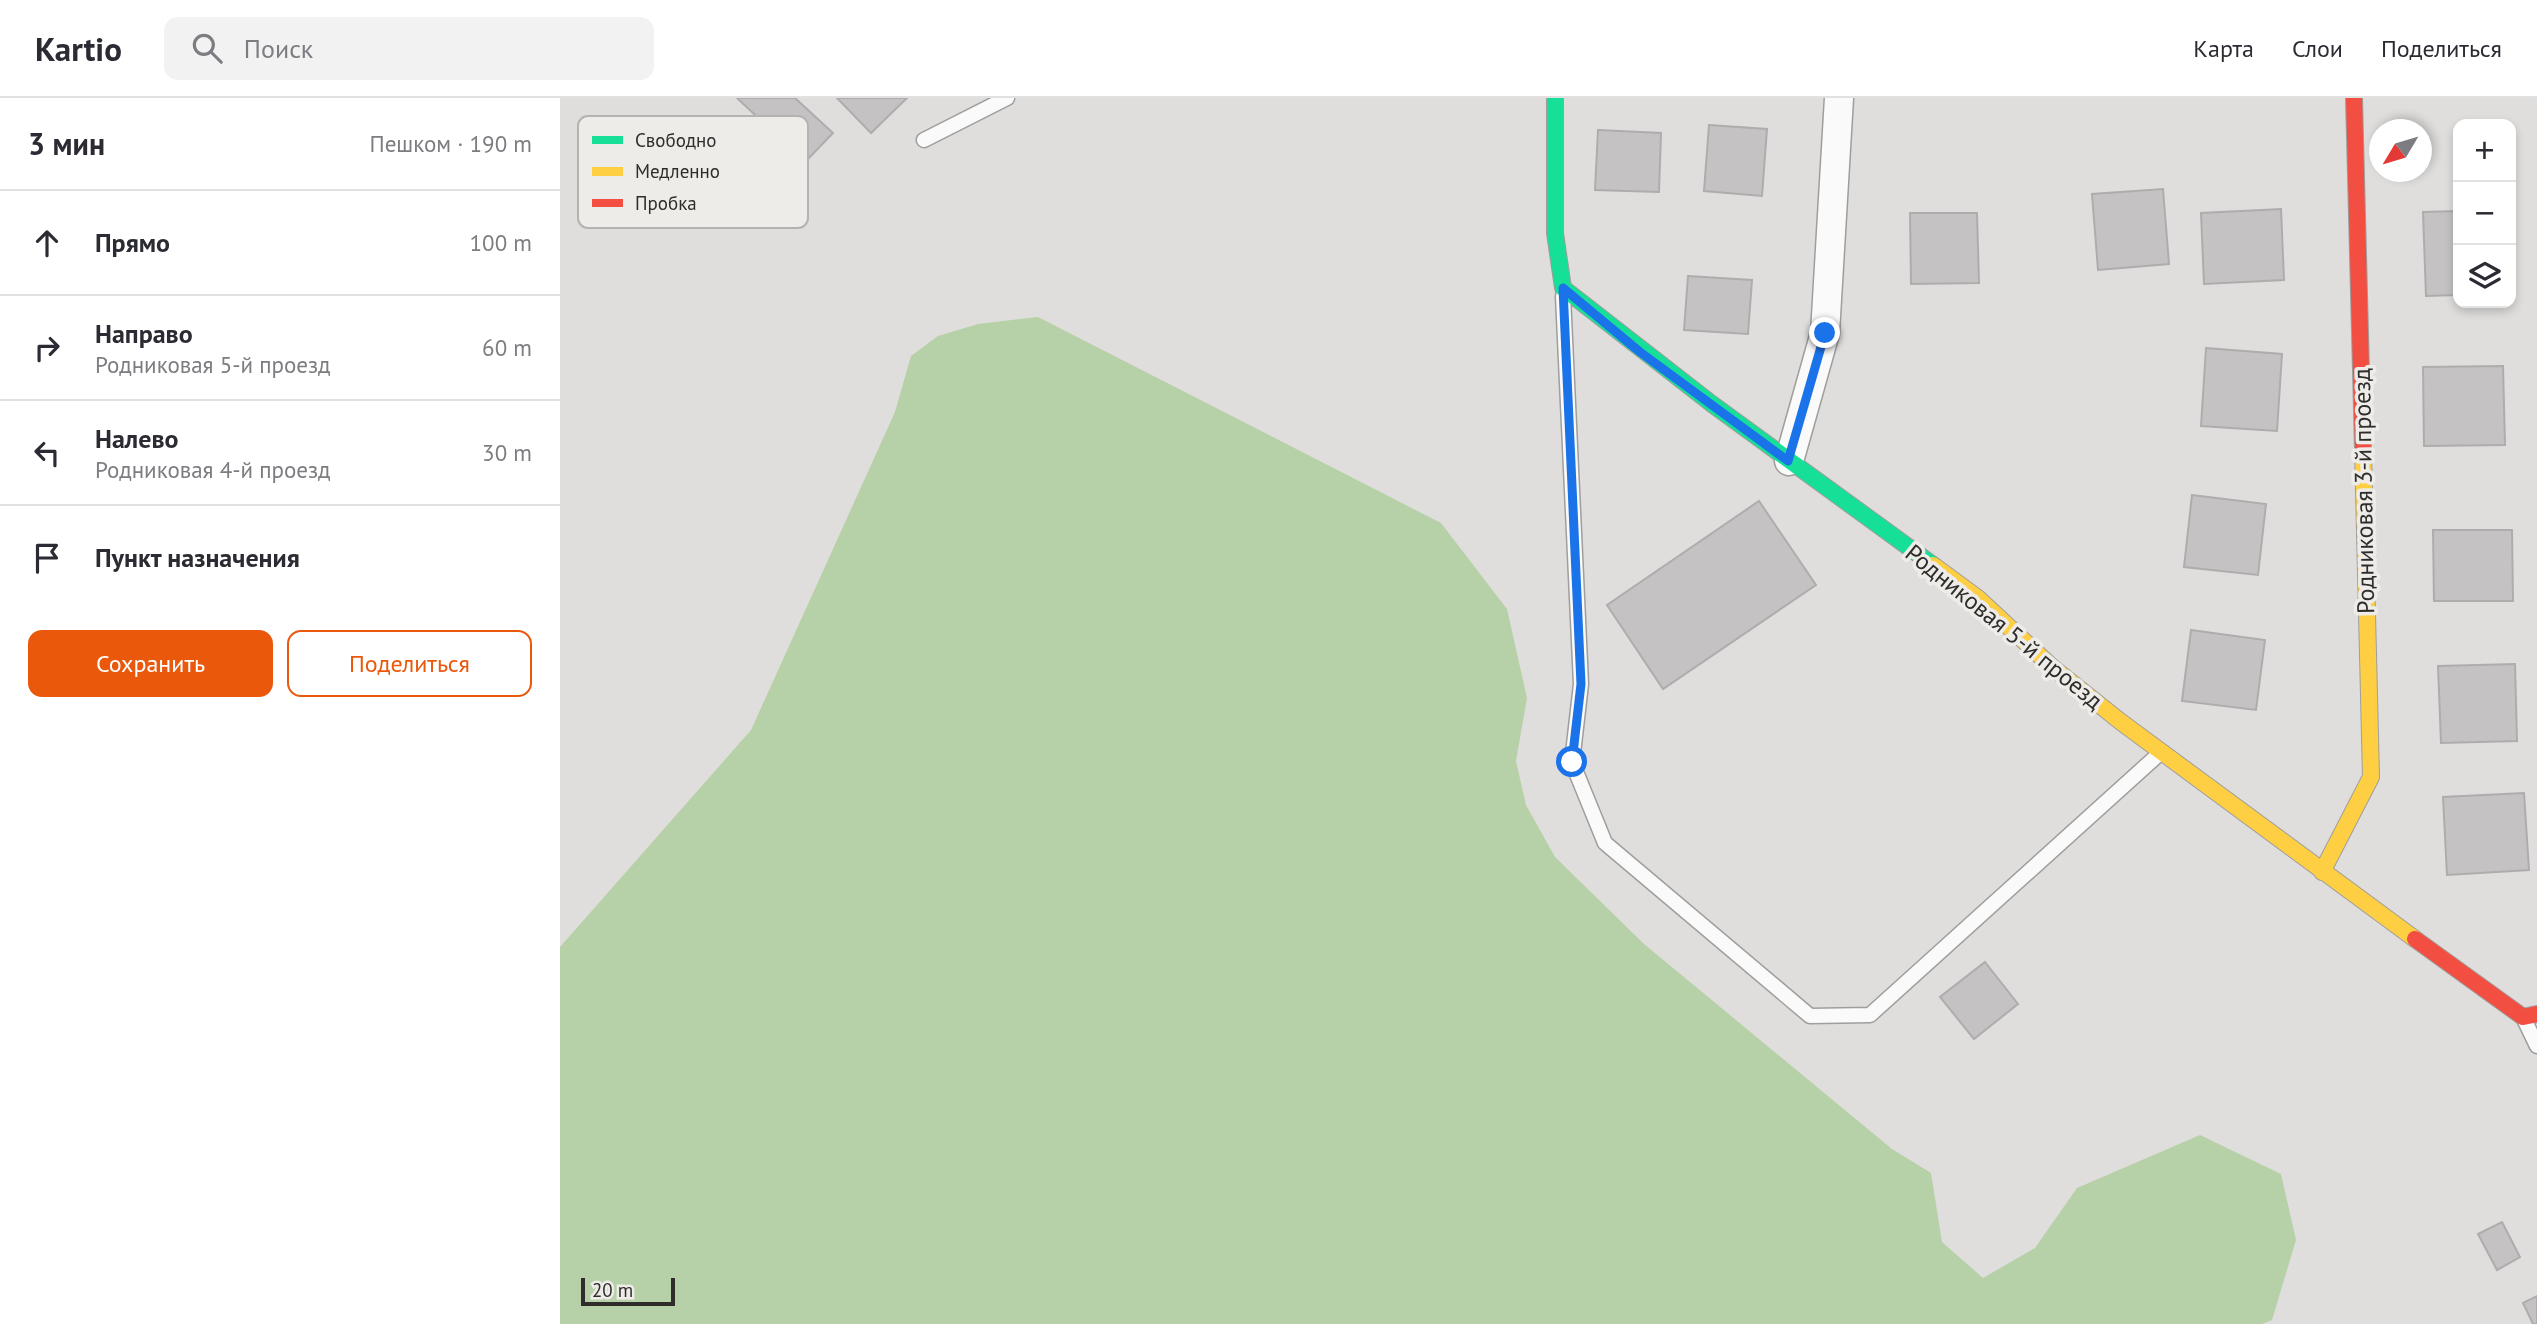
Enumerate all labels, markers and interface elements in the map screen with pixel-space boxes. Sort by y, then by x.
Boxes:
search box [164,17,654,80]
text: Kartio [35,27,122,70]
icon: search [188,29,226,67]
text: Поиск [244,32,313,65]
text: Карта [2193,33,2254,64]
text: Слои [2292,33,2343,64]
text: Поделиться [2381,33,2502,64]
legend [578,116,808,228]
north arrow [2369,119,2432,182]
map controls [2453,119,2516,308]
button: + [2453,119,2516,182]
text: 3 мин [28,124,105,163]
text: Свободно [635,128,717,152]
text: Пешком · 190 m [369,129,532,158]
text: Медленно [635,159,720,183]
button: − [2453,182,2516,245]
text: Пробка [635,191,697,215]
icon: ahead [28,224,66,262]
text: Прямо [95,226,170,259]
text: 100 m [470,228,532,257]
button: layers [2453,245,2516,308]
text: Направо [95,317,193,350]
route end [1809,317,1840,348]
icon: right [28,329,66,367]
text: 60 m [482,333,532,362]
text: Родниковая 5-й проезд [95,350,331,379]
street label: Родниковая 3-й проезд [2346,368,2381,614]
text: Налево [95,422,179,455]
icon: left [28,434,66,472]
text: 30 m [482,438,532,467]
text: Родниковая 4-й проезд [95,455,331,484]
street label: Родниковая 5-й проезд [1899,537,2110,716]
icon: arrive [28,539,66,577]
text: Пункт назначения [95,541,300,574]
button: Сохранить [28,630,273,697]
button: Поделиться [287,630,532,697]
route start [1556,746,1587,777]
scale bar [581,1275,676,1307]
text: 20 m [592,1278,633,1302]

